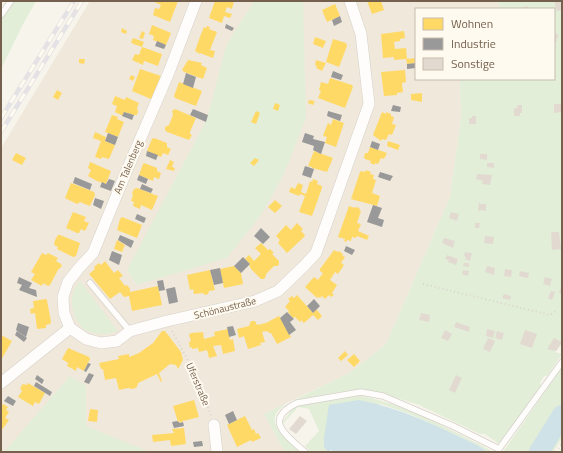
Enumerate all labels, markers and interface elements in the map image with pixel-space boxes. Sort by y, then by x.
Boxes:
legend [415,8,555,80]
text: Wohnen [451,14,493,33]
text: Industrie [451,34,496,53]
text: Sonstige [451,54,495,73]
street label: Am Talenberg [110,138,146,196]
street label: Schönaustraße [192,293,258,323]
street label: Uferstraße [182,360,214,408]

